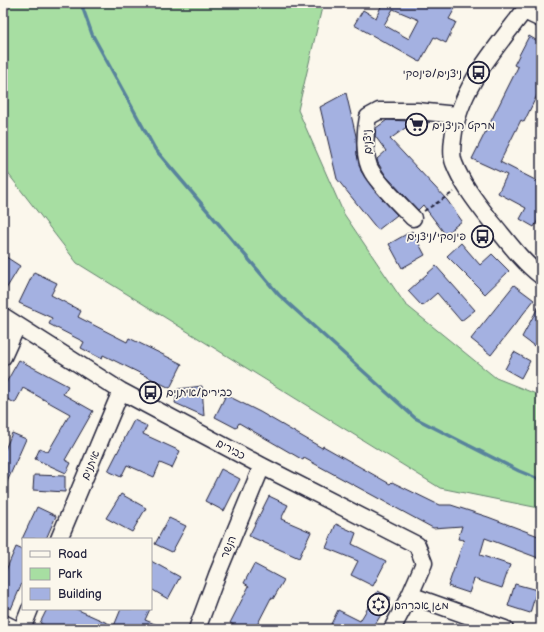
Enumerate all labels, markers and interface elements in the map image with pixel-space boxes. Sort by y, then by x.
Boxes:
bus stop icon: ניצנים/פינסקי [465,60,491,86]
place label: ניצנים/פינסקי [403,67,462,80]
supermarket icon: מרקט הניצנים [403,112,429,138]
place label: מרקט הניצנים [432,119,495,132]
street label: ניצנים [360,129,375,155]
bus stop icon: פינסקי/ניצנים [469,223,495,249]
place label: פינסקי/ניצנים [407,230,466,243]
bus stop icon: כבירים/איתנים [138,379,164,405]
place label: כבירים/איתנים [166,386,232,399]
street label: כבירים [214,436,248,462]
street label: איתנים [79,449,102,482]
street label: הנשר [218,534,239,560]
legend [22,538,152,610]
text: Road [58,547,87,562]
text: Park [58,567,82,582]
text: Building [58,587,102,602]
synagogue icon: מגן אברהם [365,592,391,618]
place label: מגן אברהם [394,599,449,612]

